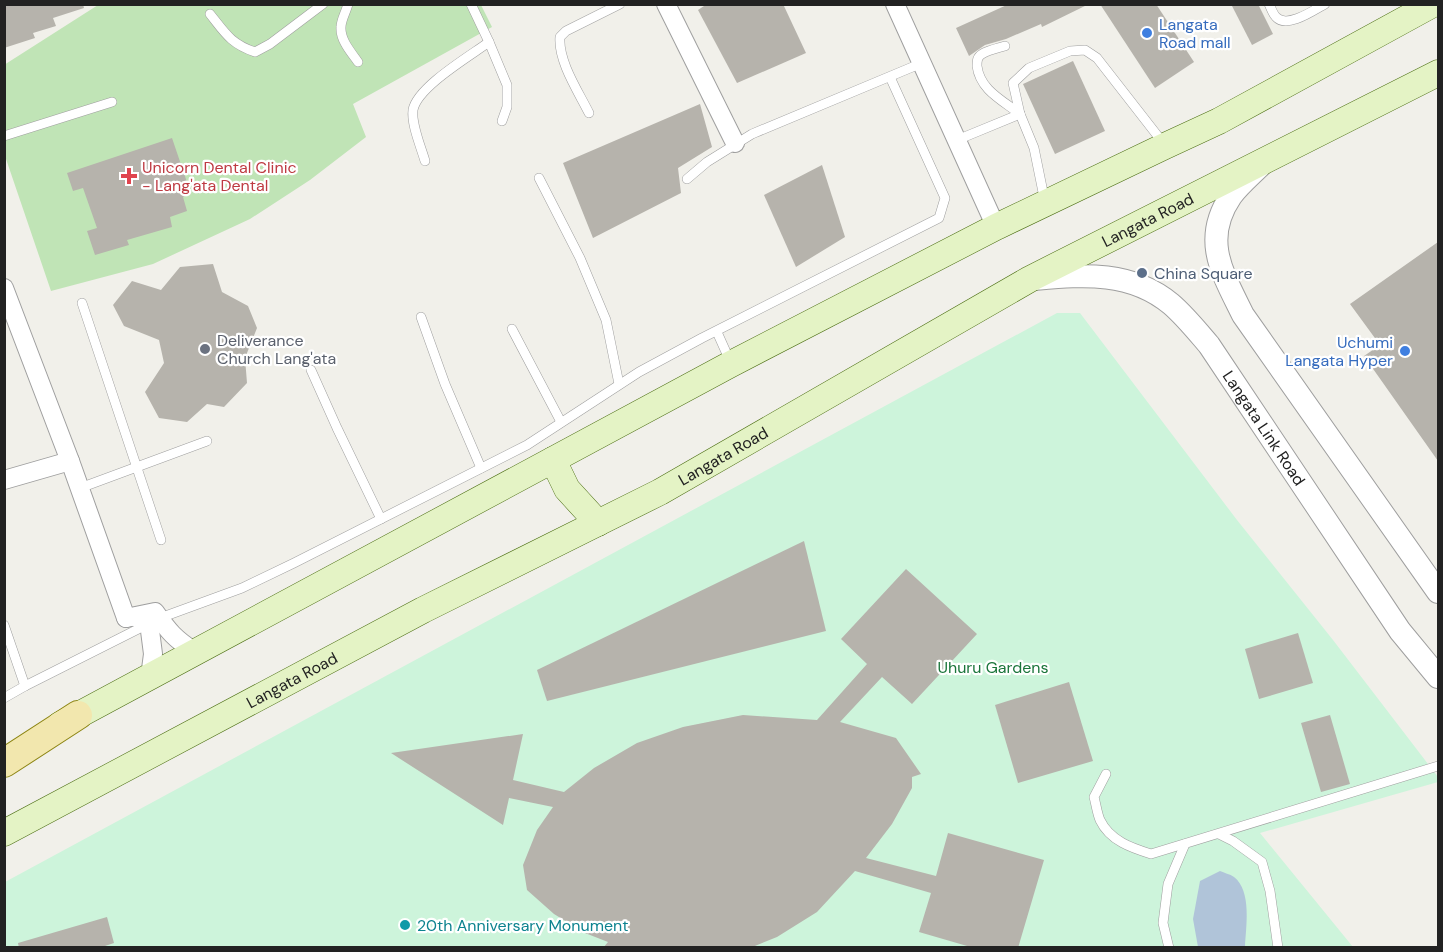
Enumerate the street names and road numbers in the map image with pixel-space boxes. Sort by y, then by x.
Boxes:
street label: Langata Road [1098,188,1197,252]
street label: Langata Link Road [1218,366,1310,489]
street label: Langata Road [674,422,772,490]
street label: Langata Road [243,647,341,713]

